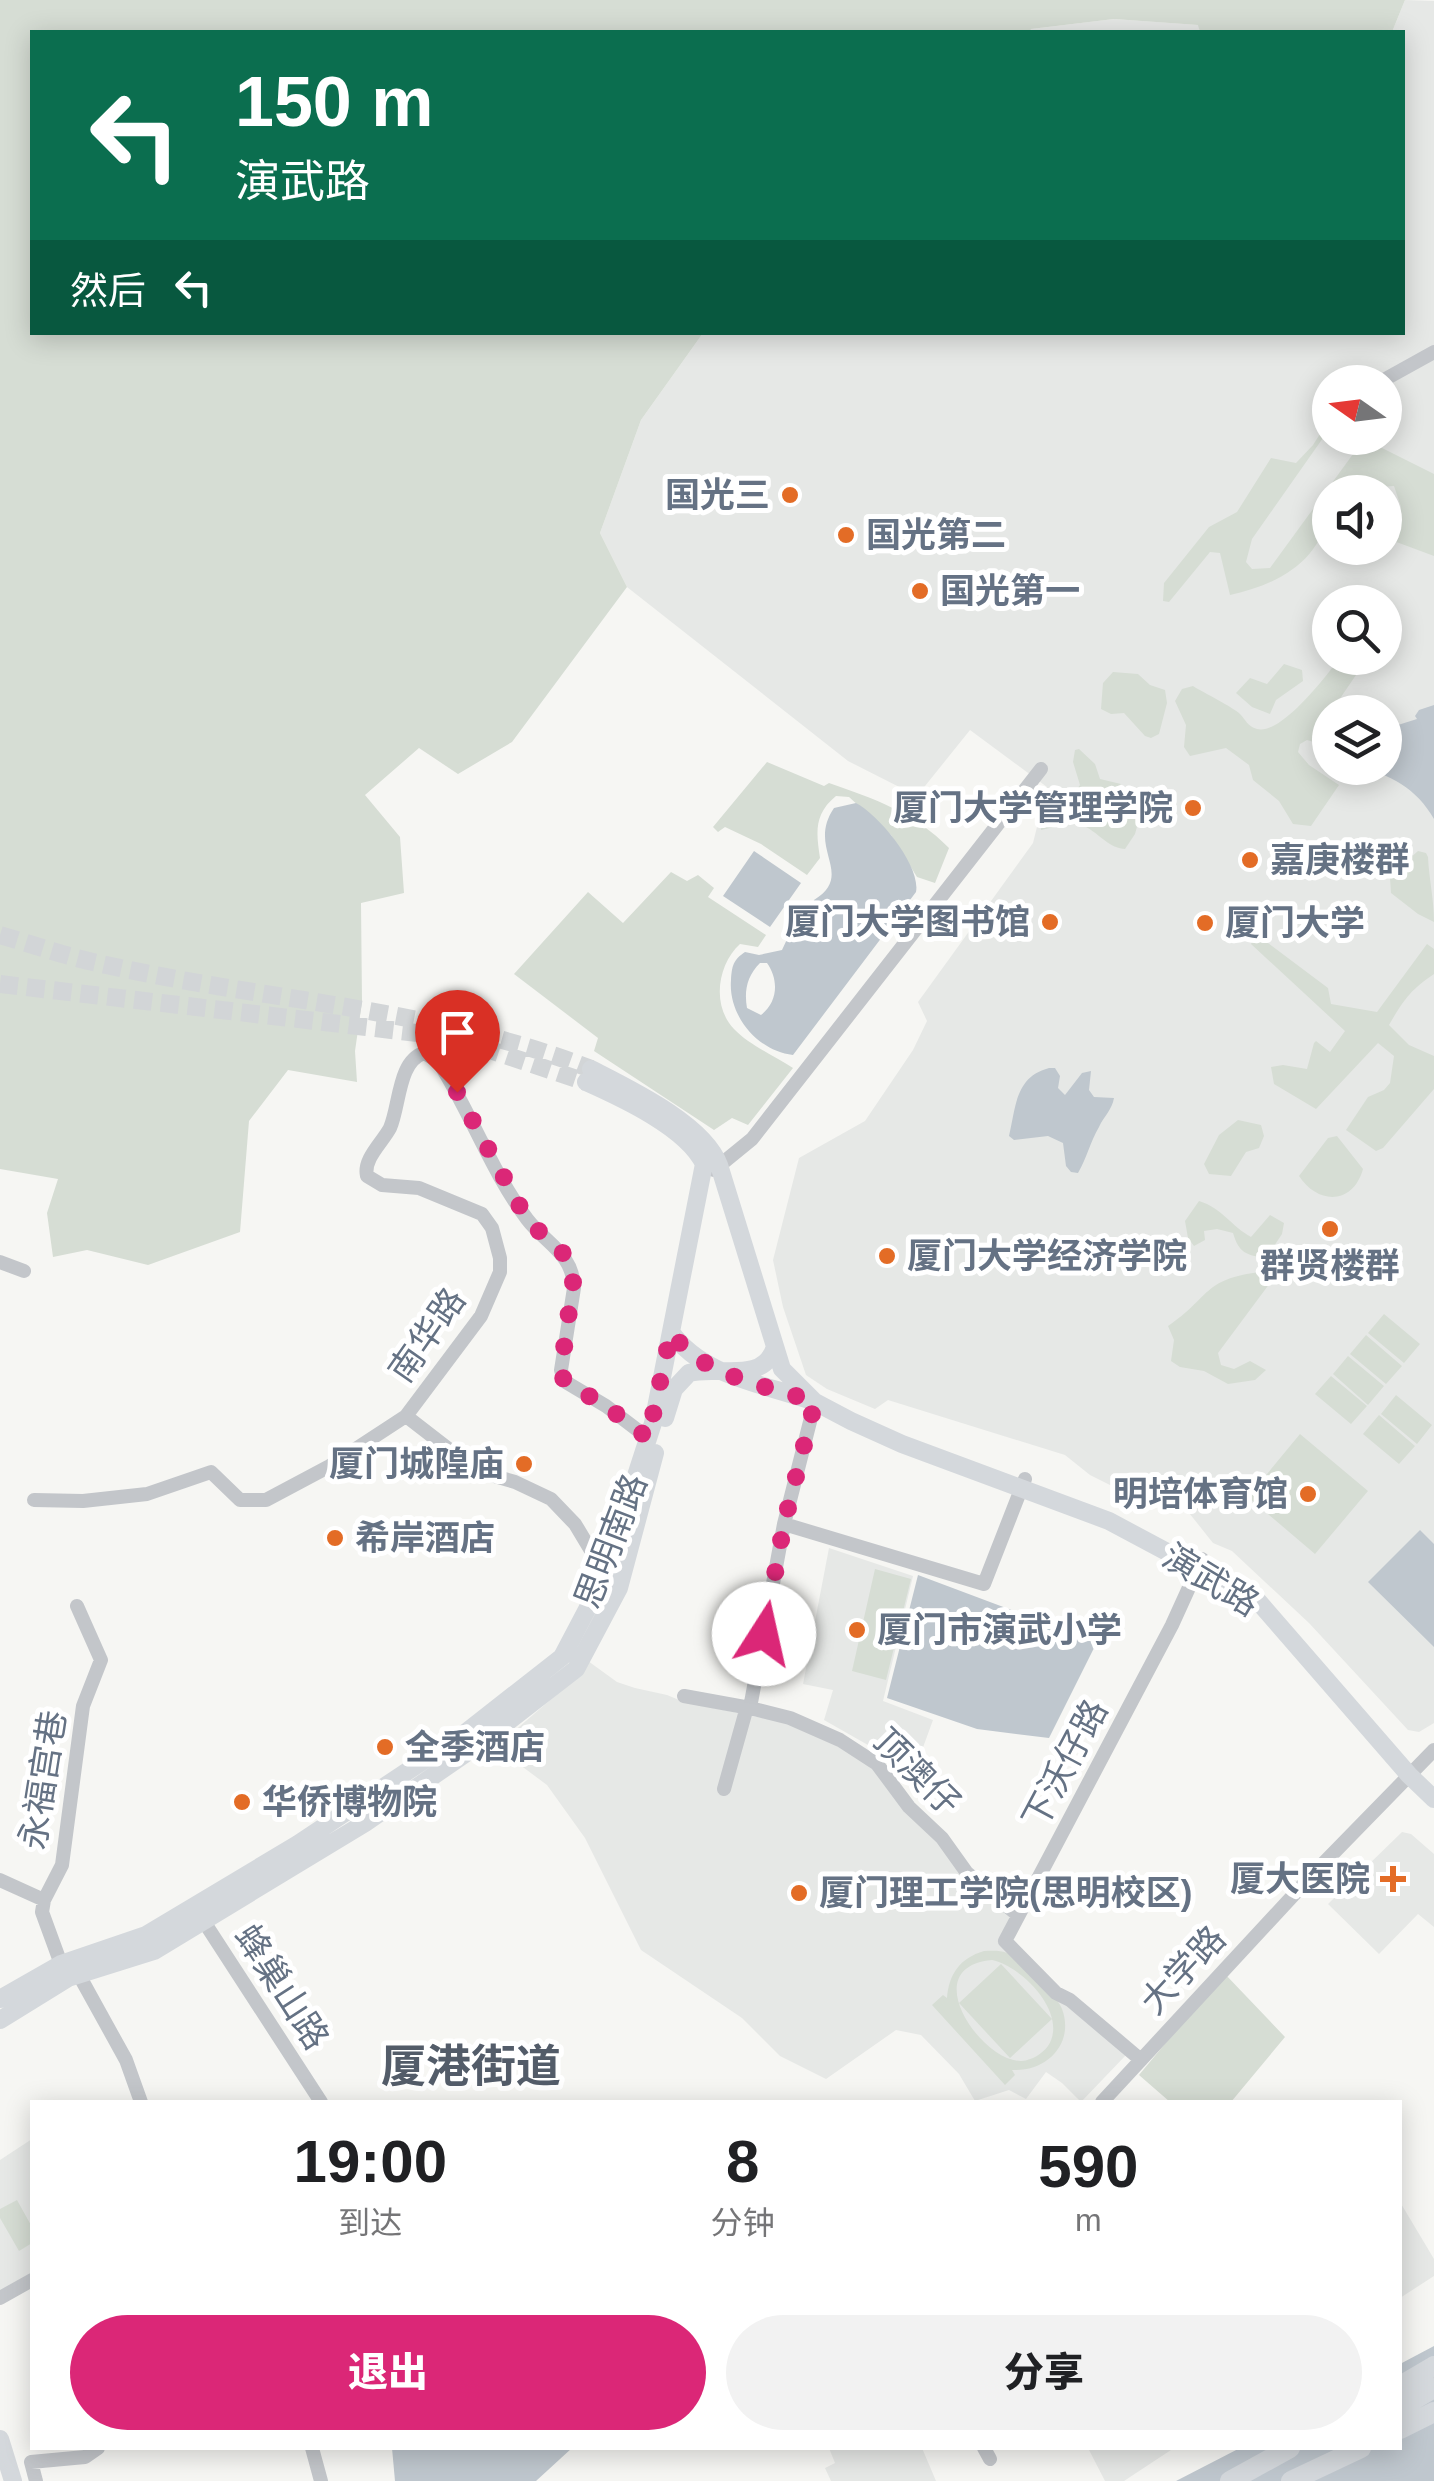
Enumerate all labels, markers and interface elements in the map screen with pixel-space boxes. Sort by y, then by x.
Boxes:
text: 150 m [235,63,433,141]
icon: left [70,70,200,200]
text: 演武路 [235,156,370,207]
icon: left [166,260,221,315]
text: 然后 [70,270,146,312]
north arrow [1312,365,1402,455]
map controls [1312,365,1402,785]
place label: 国光三 [665,475,770,514]
button: sound [1312,475,1402,565]
marker: 国光三 [779,484,801,506]
place label: 国光第二 [866,515,1006,554]
marker: 国光第二 [835,524,857,546]
place label: 国光第一 [940,571,1080,610]
marker: 国光第一 [909,580,931,602]
button: search [1312,585,1402,675]
button: layers [1312,695,1402,785]
place label: 厦门大学管理学院 [893,788,1173,827]
marker: 厦门大学管理学院 [1182,797,1204,819]
place label: 嘉庚楼群 [1270,840,1410,879]
marker: 嘉庚楼群 [1239,849,1261,871]
place label: 厦门大学图书馆 [785,902,1030,941]
place label: 厦门大学 [1225,903,1365,942]
marker: 厦门大学图书馆 [1039,911,1061,933]
marker: 厦门大学 [1194,912,1216,934]
pin [415,990,500,1093]
icon: arrive [430,1005,485,1060]
marker: 群贤楼群 [1319,1218,1341,1240]
place label: 厦门大学经济学院 [907,1236,1187,1275]
marker: 厦门大学经济学院 [876,1245,898,1267]
place label: 群贤楼群 [1260,1246,1400,1285]
street label: 南华路 [380,1281,473,1389]
place label: 厦门城隍庙 [329,1444,504,1483]
marker: 厦门城隍庙 [513,1453,535,1475]
street label: 思明南路 [567,1468,654,1613]
place label: 明培体育馆 [1113,1474,1288,1513]
marker: 明培体育馆 [1297,1483,1319,1505]
place label: 希岸酒店 [355,1518,495,1557]
marker: 希岸酒店 [324,1527,346,1549]
street label: 演武路 [1156,1536,1266,1623]
position arrow [712,1582,816,1686]
place label: 厦门市演武小学 [877,1610,1122,1649]
marker: 厦门市演武小学 [846,1619,868,1641]
street label: 下沃仔路 [1014,1693,1115,1835]
street label: 永福宫巷 [12,1708,73,1852]
street label: 顶澳仔 [866,1721,968,1823]
place label: 全季酒店 [405,1727,545,1766]
marker: 全季酒店 [374,1736,396,1758]
place label: 华侨博物院 [262,1782,437,1821]
marker: 华侨博物院 [231,1791,253,1813]
place label: 厦大医院 [1230,1859,1370,1898]
marker: 厦大医院 [1380,1866,1406,1892]
place label: 厦门理工学院(思明校区) [819,1873,1192,1912]
marker: 厦门理工学院(思明校区) [788,1882,810,1904]
street label: 蜂巢山路 [228,1917,337,2056]
street label: 大学路 [1133,1918,1233,2021]
district label: 厦港街道 [381,2041,561,2092]
text: 19:00 [294,2128,447,2195]
text: 8 [726,2128,759,2195]
text: 590 [1038,2133,1138,2200]
text: m [1075,2202,1102,2238]
text: 到达 [338,2205,402,2241]
text: 分钟 [711,2205,775,2241]
button: 退出 [70,2315,706,2430]
button: 分享 [726,2315,1362,2430]

